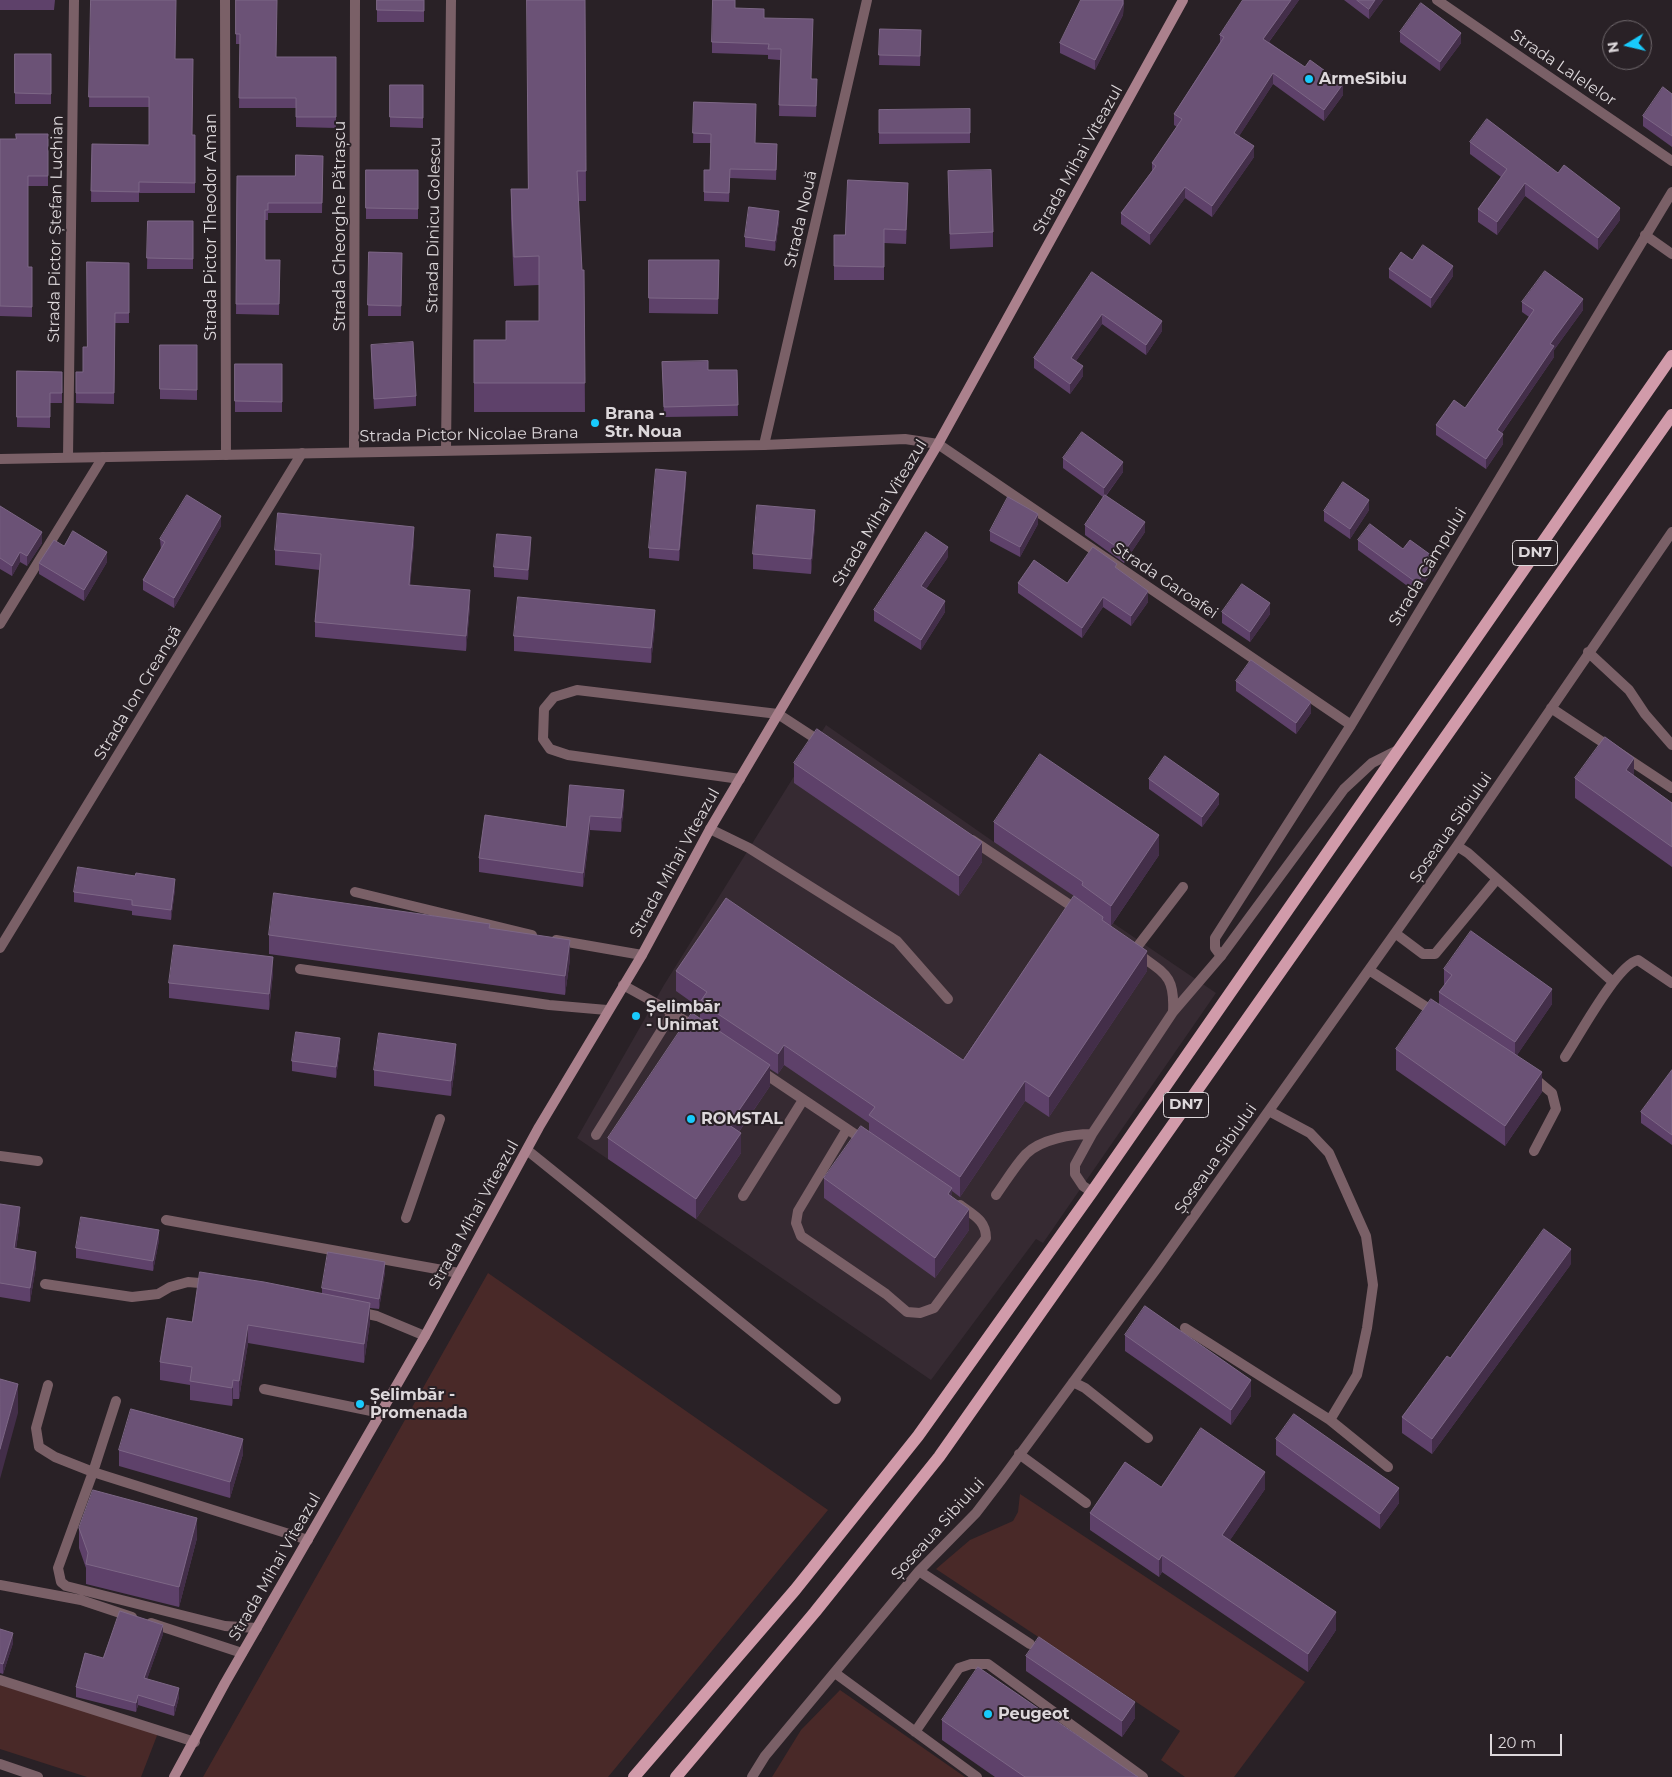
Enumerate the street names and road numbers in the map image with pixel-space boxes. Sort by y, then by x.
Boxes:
street label: Strada Lalelelor [1506,25,1620,111]
street label: Strada Mihai Viteazul [1029,82,1127,238]
street label: Strada Pictor Theodor Aman [201,113,221,341]
street label: Strada Pictor Ștefan Luchian [44,115,68,343]
street label: Strada Gheorghe Pătrașcu [330,121,350,331]
street label: Strada Dinicu Golescu [423,137,445,313]
street label: Strada Nouă [780,168,822,270]
street label: Strada Pictor Nicolae Brana [359,423,579,447]
street label: Strada Mihai Viteazul [829,436,931,590]
street label: Strada Câmpului [1385,504,1471,630]
street label: Strada Garoafei [1109,539,1221,623]
road number: DN7 [1512,540,1558,566]
street label: Strada Ion Creangă [90,622,186,764]
street label: Șoseaua Sibiului [1406,769,1496,887]
street label: Strada Mihai Viteazul [626,785,724,941]
road number: DN7 [1164,1092,1208,1118]
street label: Șoseaua Sibiului [1171,1100,1261,1218]
street label: Strada Mihai Viteazul [425,1137,523,1293]
street label: Șoseaua Sibiului [887,1474,989,1584]
street label: Strada Mihai Viteazul [225,1490,325,1644]

